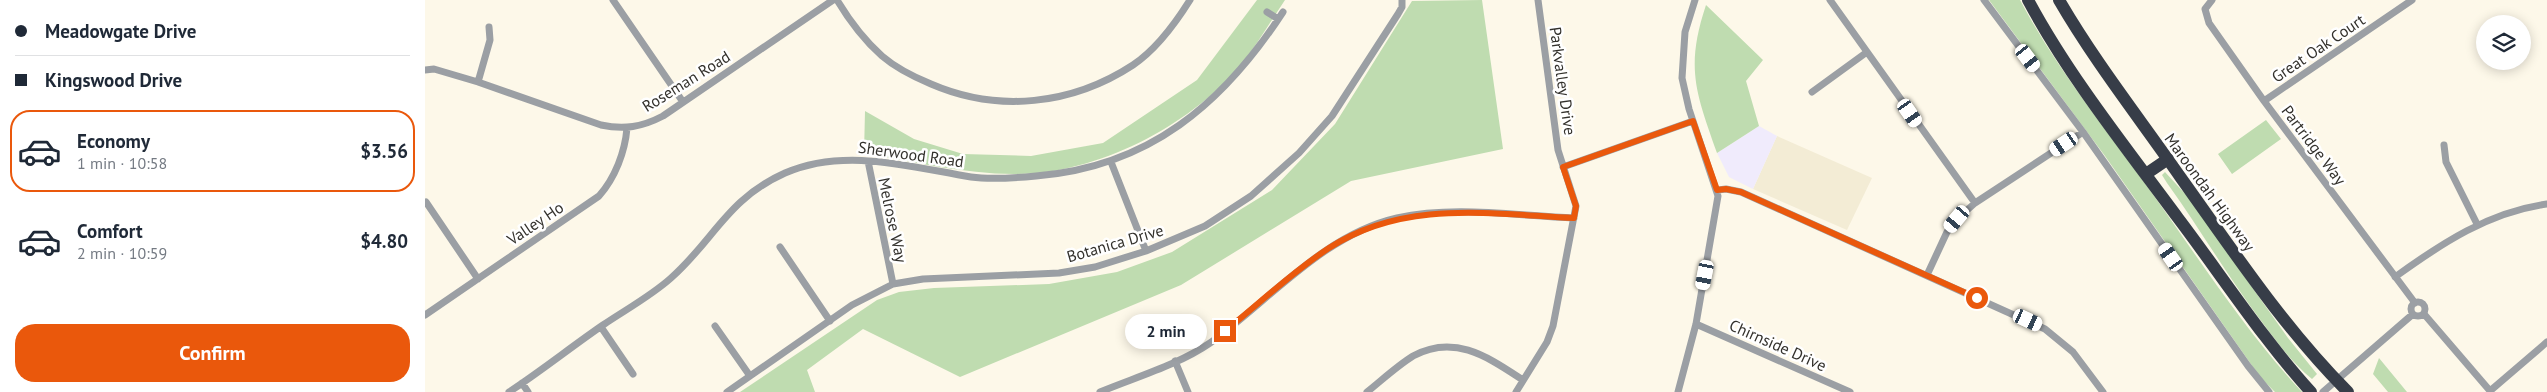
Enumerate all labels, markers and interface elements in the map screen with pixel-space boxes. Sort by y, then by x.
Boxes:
street label: Great Oak Court [2267,9,2369,87]
map controls [2476,15,2531,70]
button: layers [2476,15,2531,70]
text: Meadowgate Drive [45,19,196,43]
street label: Parkvalley Drive [1546,26,1580,136]
car [2012,42,2043,74]
street label: Roseman Road [638,46,734,116]
text: Kingswood Drive [45,68,182,92]
car [1895,96,1924,130]
street label: Partridge Way [2278,101,2351,189]
icon: car [17,129,62,174]
text: Economy [77,129,150,153]
car [2047,129,2080,159]
street label: Maroondah Highway [2160,129,2260,255]
street label: Sherwood Road [857,137,965,171]
text: $3.56 [360,139,408,163]
text: 1 min · 10:58 [77,153,167,173]
street label: Melrose Way [874,176,912,265]
street label: Valley Ho [502,197,567,250]
car [1941,203,1972,235]
icon: car [17,219,62,264]
text: Comfort [77,219,143,243]
street label: Botanica Drive [1064,220,1166,266]
text: $4.80 [360,229,408,253]
car [2156,240,2185,274]
text: 2 min · 10:59 [77,243,167,263]
car [1694,259,1715,291]
route start [1966,287,1988,309]
car [2011,307,2044,333]
callout: 2 min [1125,314,1207,348]
street label: Chirnside Drive [1726,315,1830,375]
route end [1214,320,1236,342]
text: 2 min [1146,321,1186,341]
button: Confirm [15,324,410,382]

